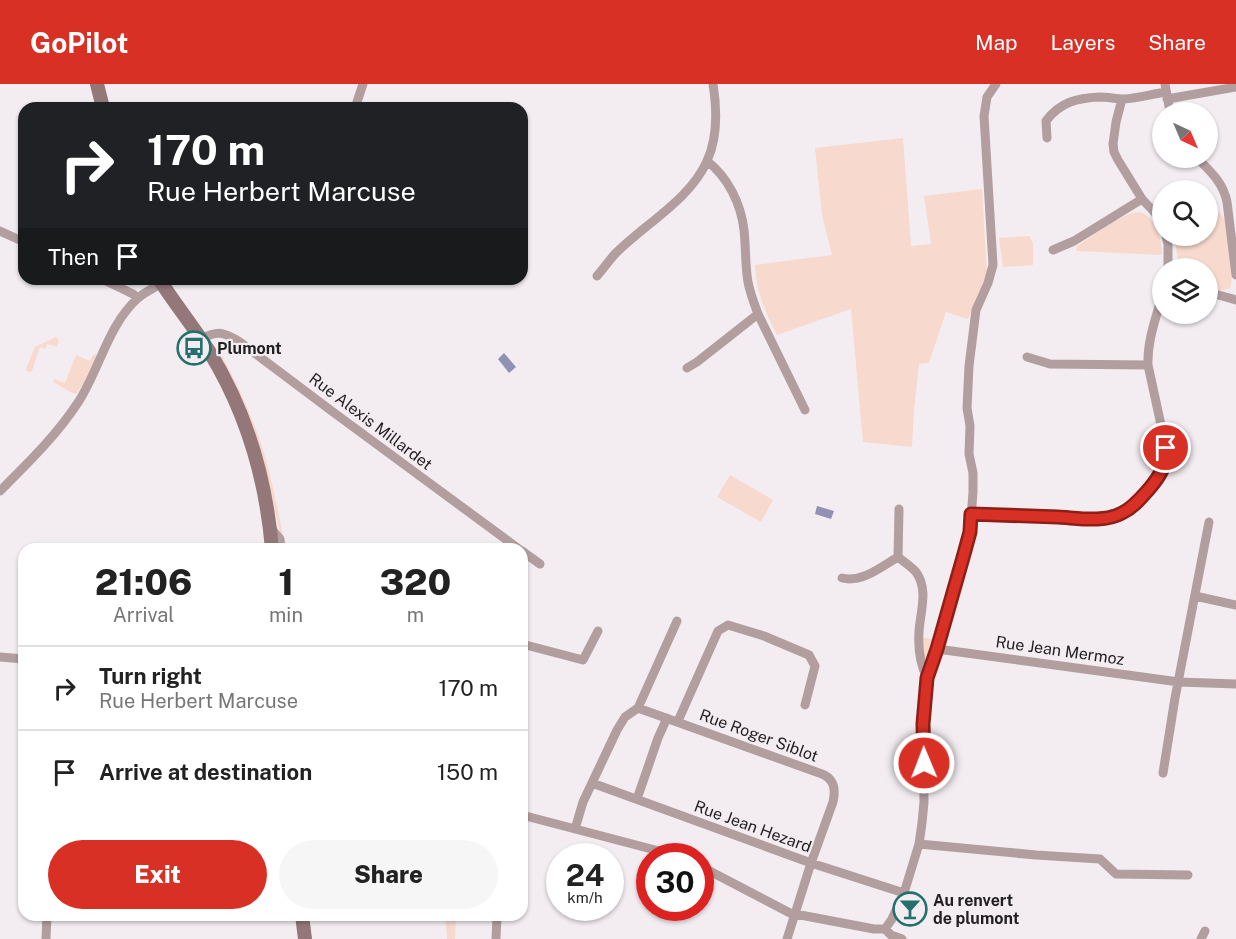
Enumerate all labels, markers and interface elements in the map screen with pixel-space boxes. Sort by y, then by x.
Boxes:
text: GoPilot [30,26,129,59]
text: Map [975,30,1018,55]
text: Layers [1051,30,1115,55]
text: Share [1148,30,1206,55]
north arrow [1152,102,1218,168]
map controls [1152,102,1218,324]
text: 170 m [147,125,265,174]
icon: right [48,126,126,204]
text: Rue Herbert Marcuse [147,175,416,207]
button: search [1152,180,1218,246]
icon: arrive [111,240,144,273]
text: Then [48,244,99,270]
button: layers [1152,258,1218,324]
bus stop icon: Plumont [176,330,212,366]
place label: Plumont [217,339,282,358]
street label: Rue Alexis Millardet [305,369,436,474]
pin [1140,422,1191,473]
icon: arrive [1149,431,1182,464]
text: 21:06 [95,561,192,603]
text: 1 [278,561,294,603]
text: 320 [380,561,451,603]
text: Arrival [113,603,174,627]
text: min [269,603,303,627]
text: m [407,603,424,627]
street label: Rue Jean Mermoz [994,632,1126,669]
text: Turn right [99,663,202,689]
icon: right [48,672,81,705]
text: 170 m [438,675,498,701]
text: Rue Herbert Marcuse [99,689,298,713]
street label: Rue Roger Siblot [697,705,821,766]
position arrow [892,731,956,795]
icon: arrive [48,756,81,789]
text: Arrive at destination [99,759,312,785]
text: 150 m [437,759,498,785]
street label: Rue Jean Hezard [692,796,814,856]
button: Exit [48,840,267,909]
button: Share [279,840,498,909]
speed limit sign: 30 [636,843,714,921]
text: 24 [566,857,604,893]
text: km/h [567,889,603,906]
bar icon: Au renvert de plumont [892,891,928,927]
place label: Au renvert de plumont [933,891,1020,928]

